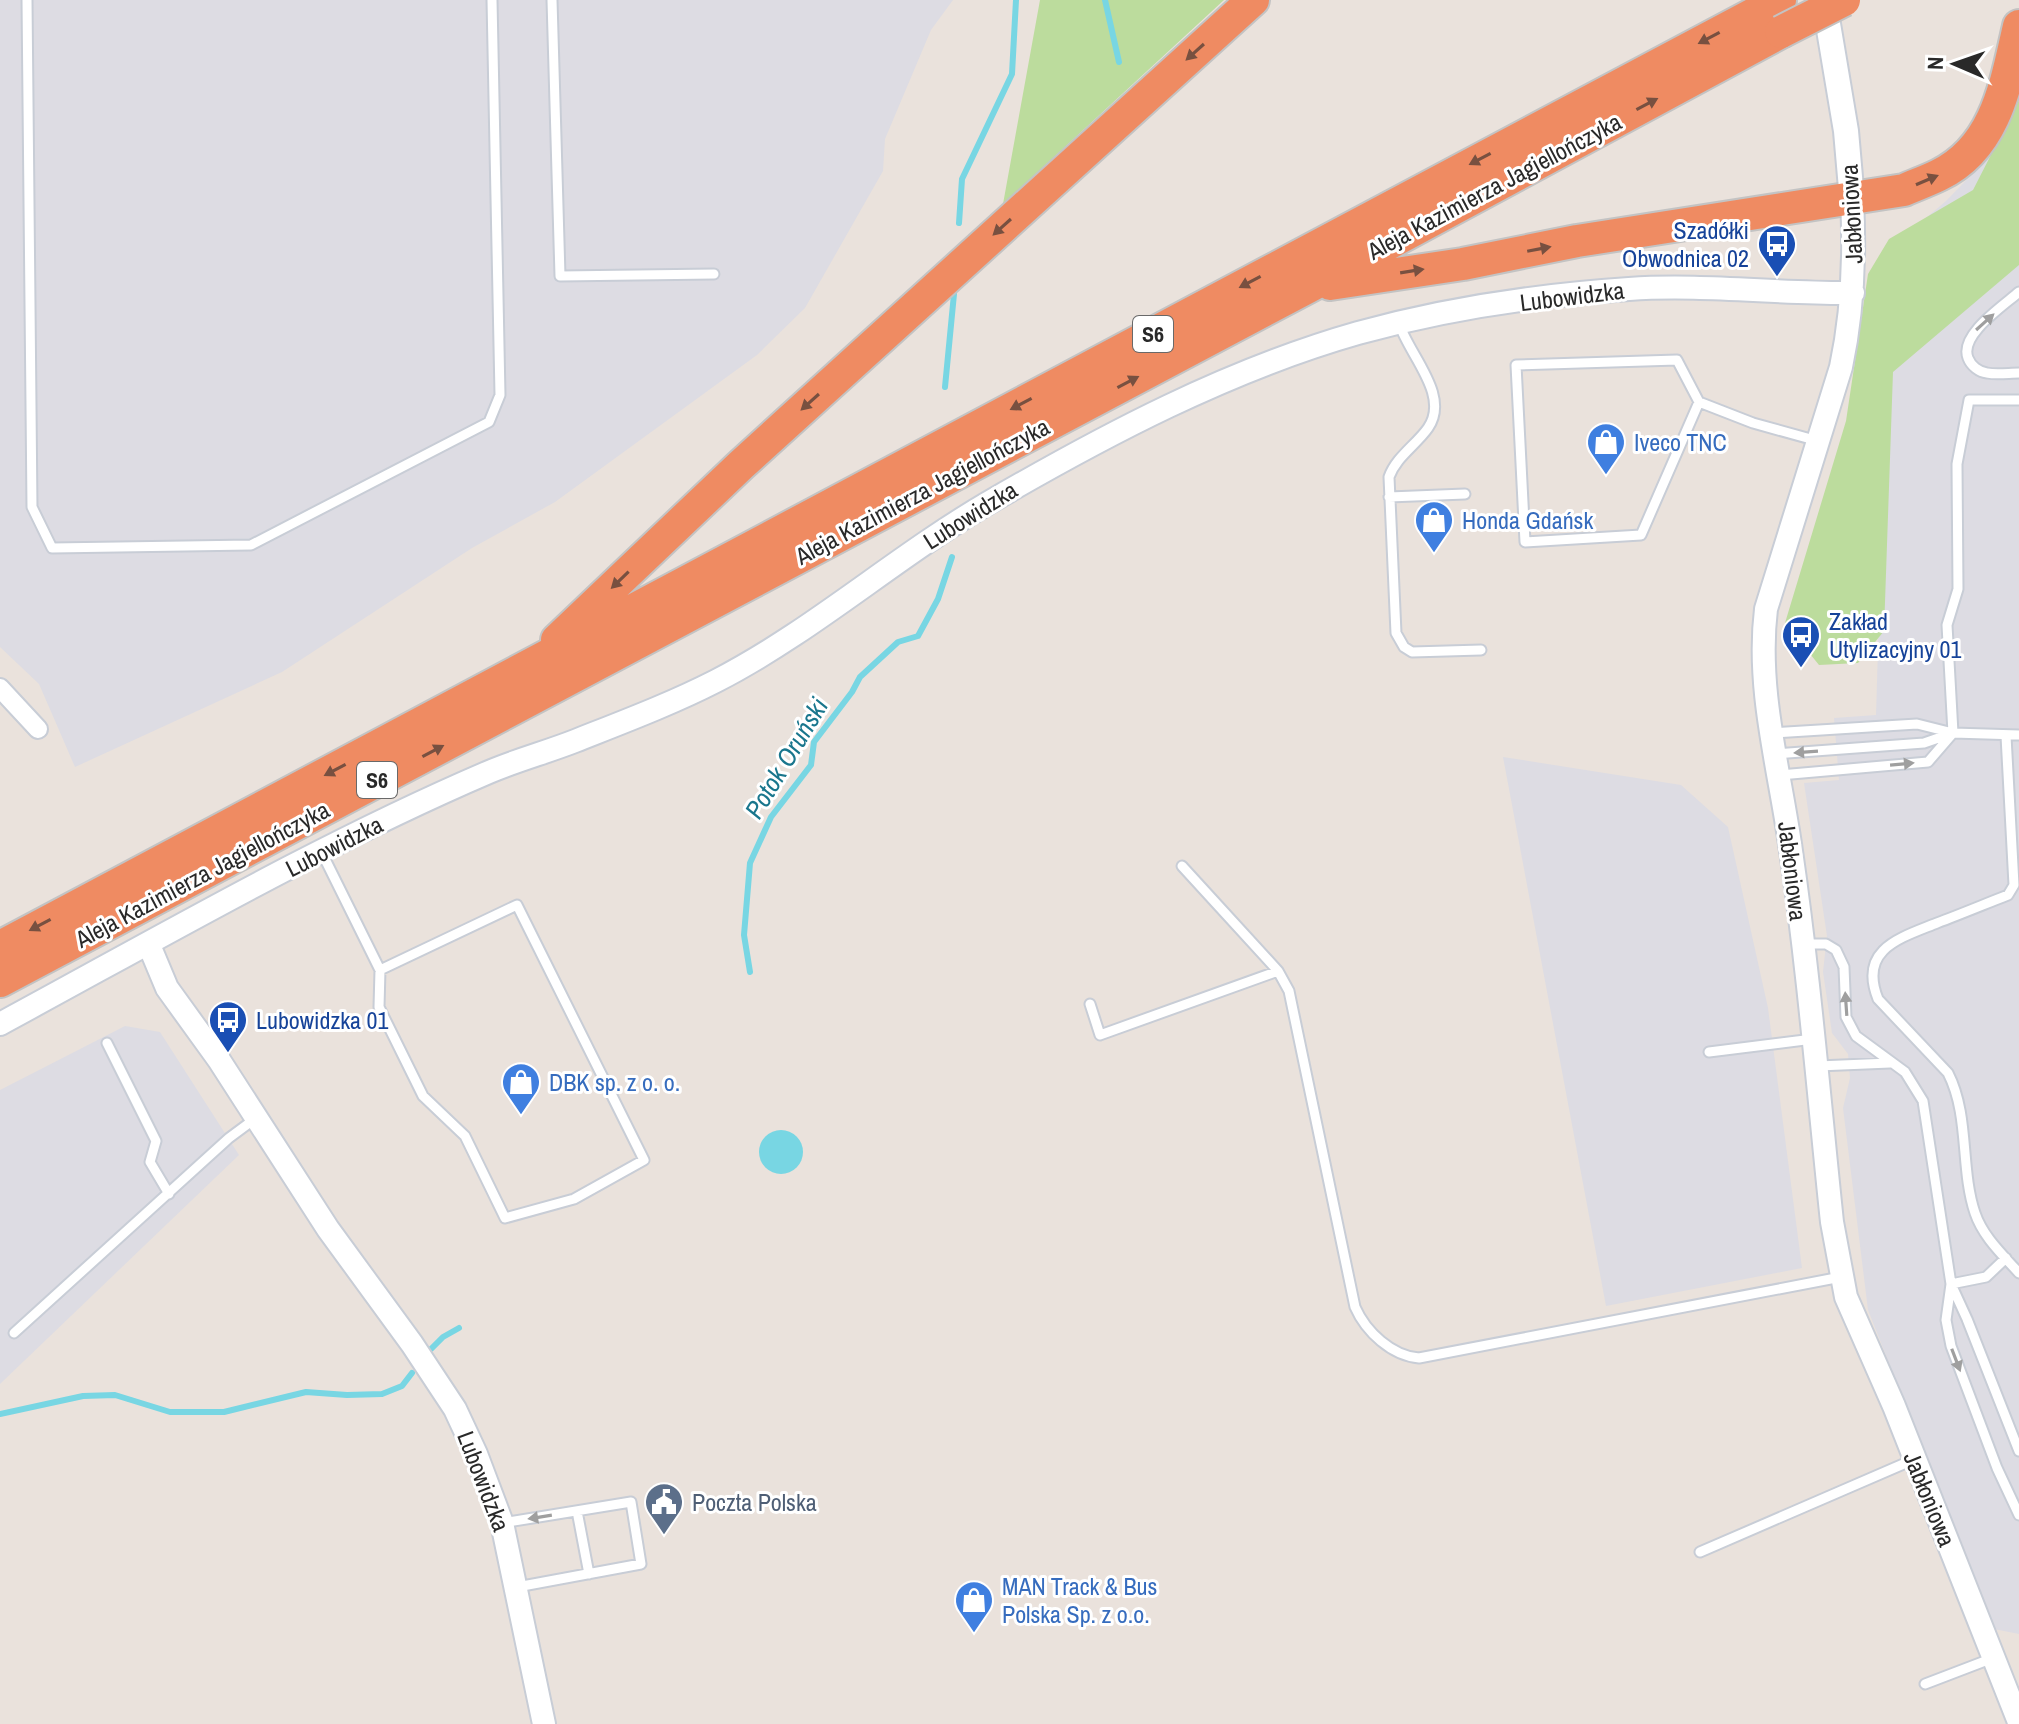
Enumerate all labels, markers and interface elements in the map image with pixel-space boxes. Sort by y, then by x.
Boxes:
north arrow [1915,24,1995,104]
one-way arrow [1698,31,1721,44]
one-way arrow [1185,43,1205,60]
text: N [1920,56,1950,70]
one-way arrow [1636,97,1659,111]
street label: Aleja Kazimierza Jagiellończyka [1361,105,1627,267]
one-way arrow [1468,153,1491,166]
street label: Jabłoniowa [1832,163,1870,265]
one-way arrow [1916,173,1940,186]
place label: Szadółki Obwodnica 02 [1622,214,1749,274]
one-way arrow [993,217,1012,235]
bus stop icon: Szadółki Obwodnica 02 [1756,223,1798,278]
one-way arrow [1527,242,1552,254]
one-way arrow [1400,264,1425,277]
street label: Lubowidzka [1518,274,1626,318]
one-way arrow [1239,275,1262,288]
one-way arrow [1975,314,1995,331]
road number: S6 [1133,316,1173,352]
one-way arrow [1116,376,1139,389]
one-way arrow [800,392,819,410]
one-way arrow [1010,397,1032,411]
street label: Aleja Kazimierza Jagiellończyka [789,410,1055,572]
shop icon: Iveco TNC [1585,421,1627,476]
place label: Iveco TNC [1634,426,1727,458]
street label: Lubowidzka [917,474,1023,556]
shop icon: Honda Gdańsk [1413,499,1455,554]
place label: Honda Gdańsk [1462,504,1593,536]
one-way arrow [611,570,630,588]
place label: Zakład Utylizacyjny 01 [1829,605,1961,665]
bus stop icon: Zakład Utylizacyjny 01 [1780,614,1822,669]
water label: Potok Oruński [736,691,836,825]
one-way arrow [421,744,444,757]
one-way arrow [1793,746,1818,759]
one-way arrow [1890,757,1915,770]
road number: S6 [357,762,397,798]
one-way arrow [323,763,346,776]
street label: Aleja Kazimierza Jagiellończyka [69,793,335,955]
street label: Lubowidzka [280,808,388,884]
street label: Jabłoniowa [1771,820,1815,922]
one-way arrow [29,918,51,932]
one-way arrow [1839,991,1852,1016]
bus stop icon: Lubowidzka 01 [207,999,249,1054]
place label: Lubowidzka 01 [256,1004,388,1036]
shop icon: DBK sp. z o. o. [500,1061,542,1116]
place label: DBK sp. z o. o. [549,1066,680,1098]
one-way arrow [1950,1348,1963,1372]
street label: Lubowidzka [450,1426,518,1536]
street label: Jabłoniowa [1897,1447,1964,1551]
public building icon: Poczta Polska [643,1481,685,1536]
place label: Poczta Polska [692,1486,817,1518]
one-way arrow [527,1511,552,1523]
place label: MAN Track & Bus Polska Sp. z o.o. [1002,1570,1157,1630]
shop icon: MAN Track & Bus Polska Sp. z o.o. [953,1579,995,1634]

